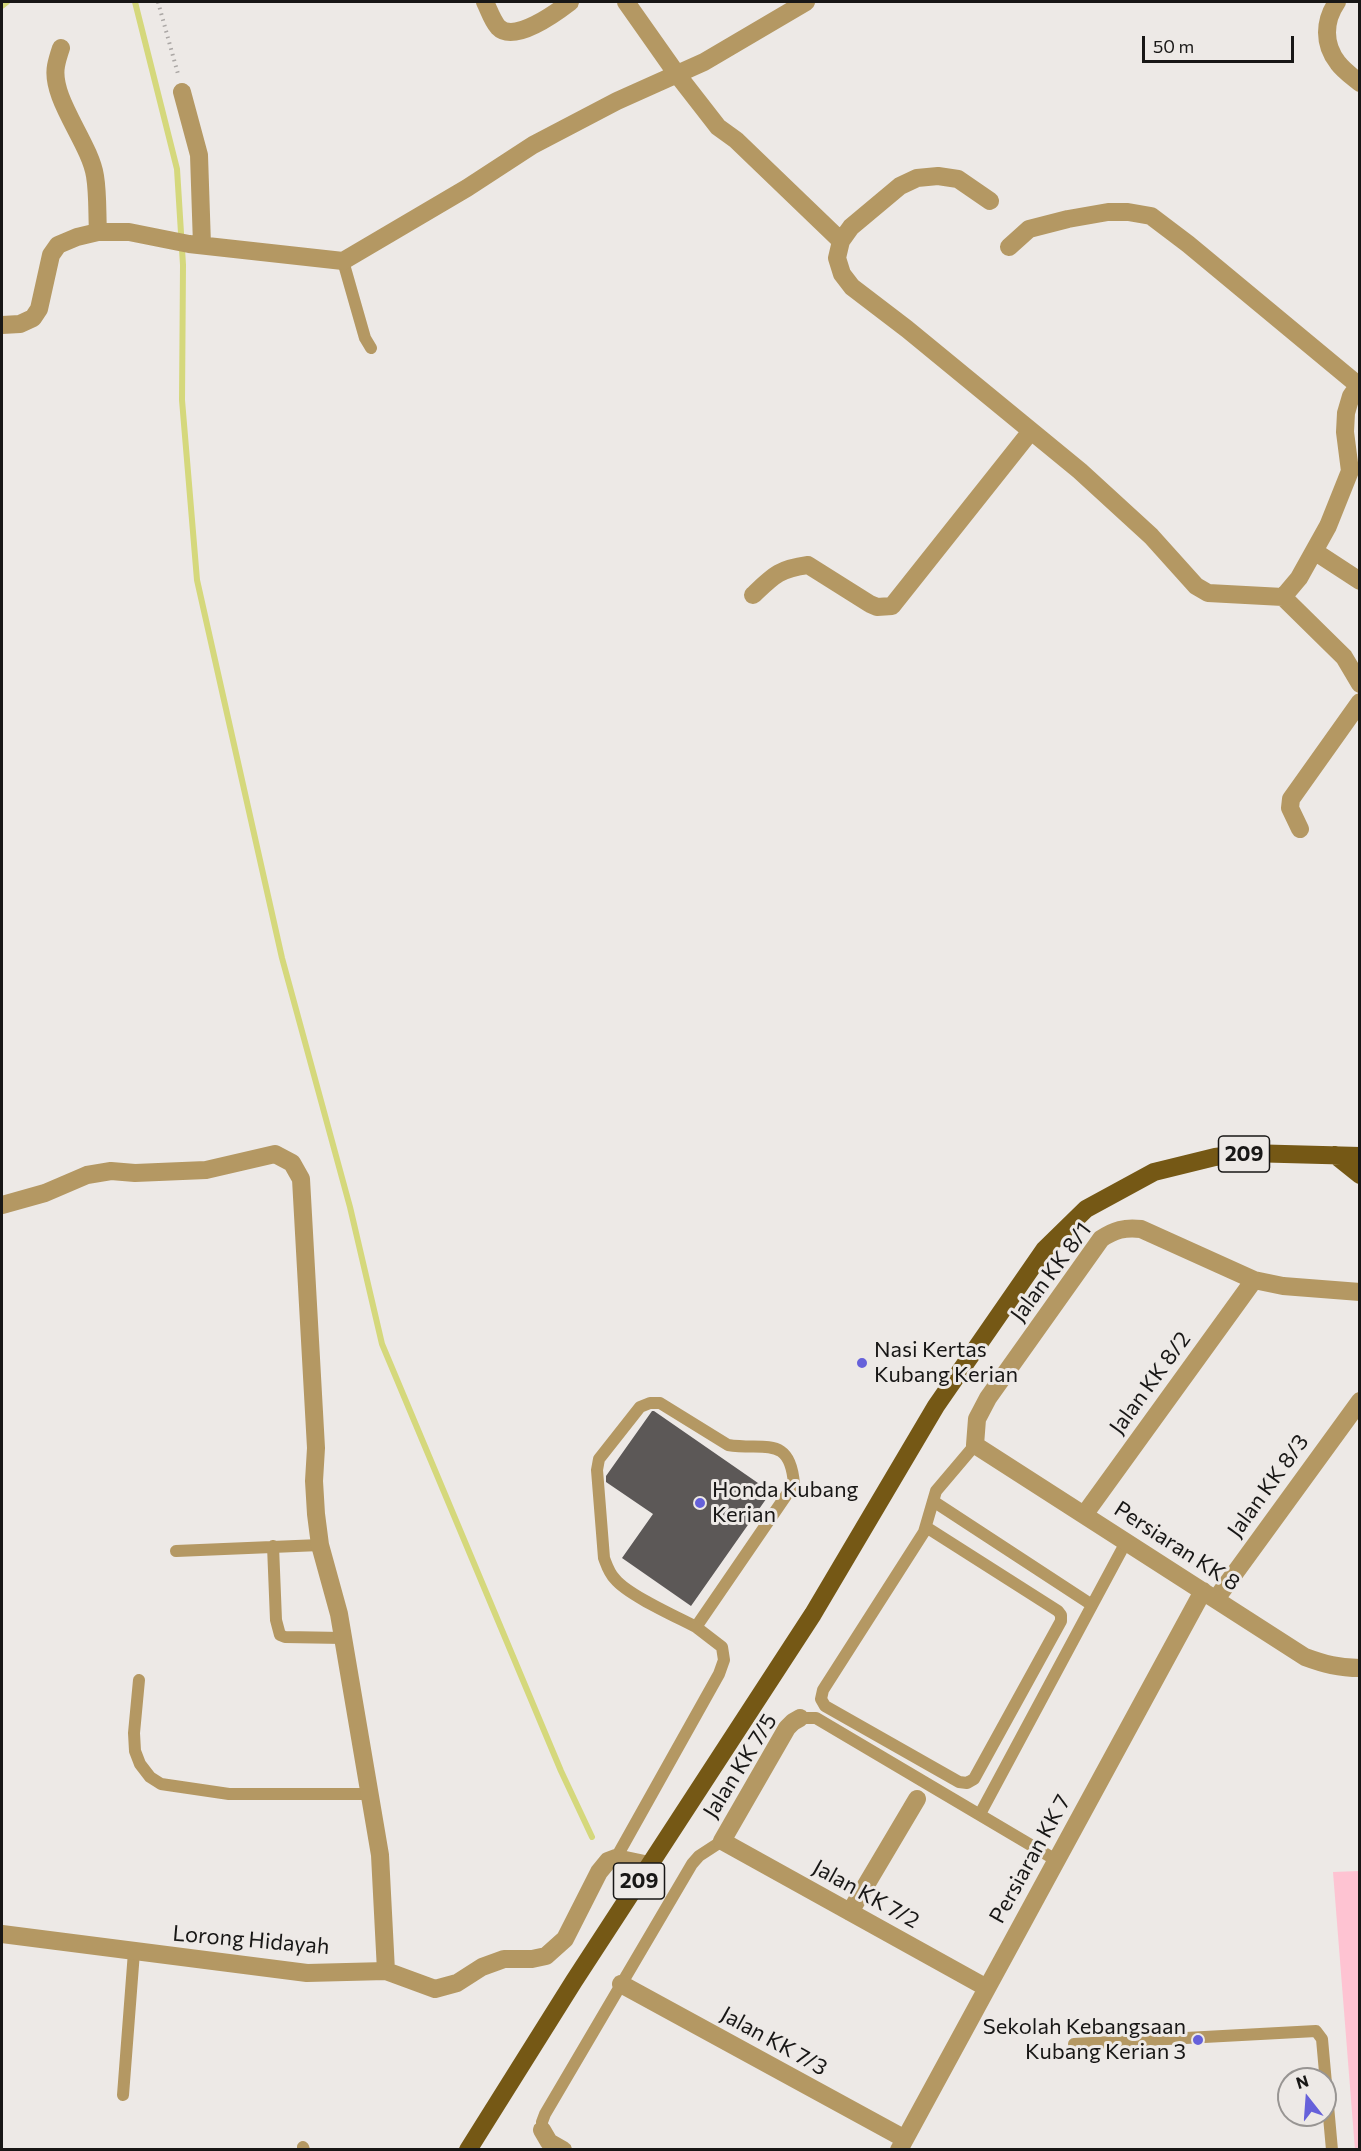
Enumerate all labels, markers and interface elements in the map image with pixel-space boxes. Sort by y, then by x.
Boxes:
scale bar [1145,24,1296,62]
text: 50 m [1153,35,1194,57]
road number: 209 [1218,1136,1270,1172]
street label: Jalan KK 8/1 [1005,1217,1097,1327]
street label: Jalan KK 8/2 [1104,1327,1196,1439]
place label: Nasi Kertas Kubang Kerian [874,1337,1018,1388]
marker: Nasi Kertas Kubang Kerian [855,1356,869,1370]
street label: Jalan KK 8/3 [1222,1429,1314,1543]
place label: Honda Kubang Kerian [712,1477,858,1528]
marker: Honda Kubang Kerian [693,1496,707,1510]
street label: Persiaran KK 8 [1109,1496,1245,1596]
street label: Jalan KK 7/5 [698,1709,782,1823]
street label: Persiaran KK 7 [984,1790,1076,1928]
street label: Jalan KK 7/2 [808,1854,924,1934]
road number: 209 [614,1863,664,1899]
street label: Lorong Hidayah [171,1920,331,1960]
street label: Jalan KK 7/3 [716,2001,832,2081]
place label: Sekolah Kebangsaan Kubang Kerian 3 [983,2014,1186,2066]
marker: Sekolah Kebangsaan Kubang Kerian 3 [1191,2033,1205,2047]
north arrow [1277,2067,1337,2127]
text: N [1294,2070,1311,2092]

